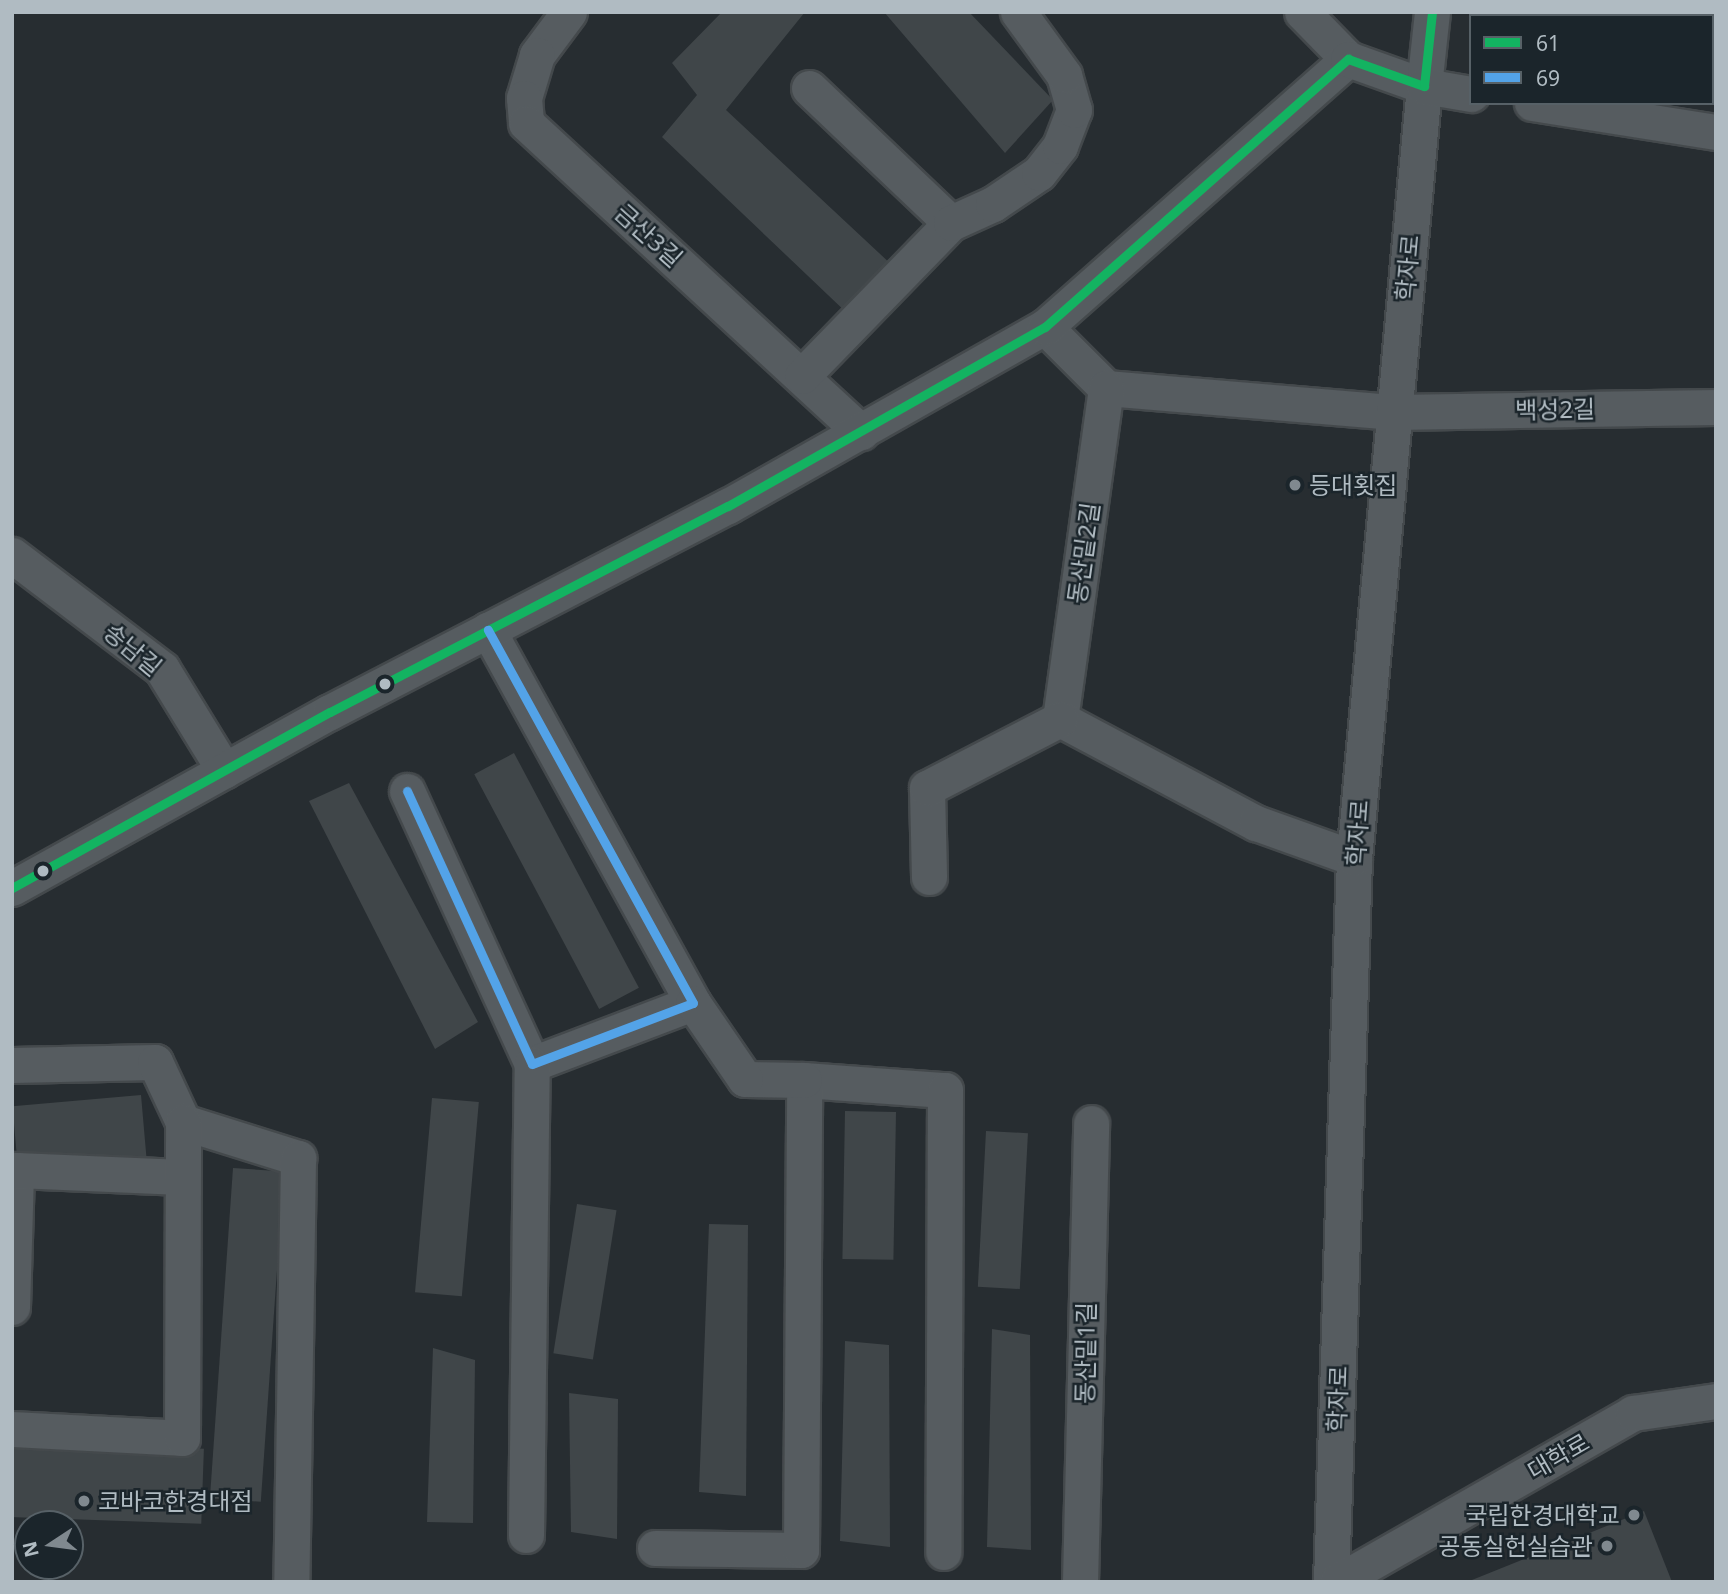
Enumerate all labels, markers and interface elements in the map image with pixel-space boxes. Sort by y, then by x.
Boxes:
legend [1469,14,1714,105]
text: 61 [1536,29,1560,57]
text: 69 [1536,64,1560,92]
street label: 금산3길 [610,198,688,272]
street label: 학자로 [1390,234,1424,302]
street label: 백성2길 [1515,394,1595,424]
place label: 등대횟집 [1309,471,1397,499]
marker: 등대횟집 [1287,477,1303,493]
street label: 동산밑2길 [1062,500,1104,606]
street label: 송남길 [98,617,168,681]
unlabelled marker [378,677,392,691]
street label: 학자로 [1340,799,1374,867]
unlabelled marker [36,864,50,878]
street label: 동산밑1길 [1070,1302,1100,1404]
street label: 학자로 [1321,1365,1353,1433]
street label: 대학로 [1522,1427,1594,1485]
place label: 코바코한경대점 [98,1487,253,1515]
marker: 코바코한경대점 [76,1493,92,1509]
place label: 국립한경대학교 [1465,1501,1620,1529]
marker: 국립한경대학교 [1626,1507,1642,1523]
north arrow [14,1510,84,1580]
place label: 공동실헌실습관 [1438,1532,1593,1560]
marker: 공동실헌실습관 [1599,1538,1615,1554]
text: N [16,1539,45,1560]

